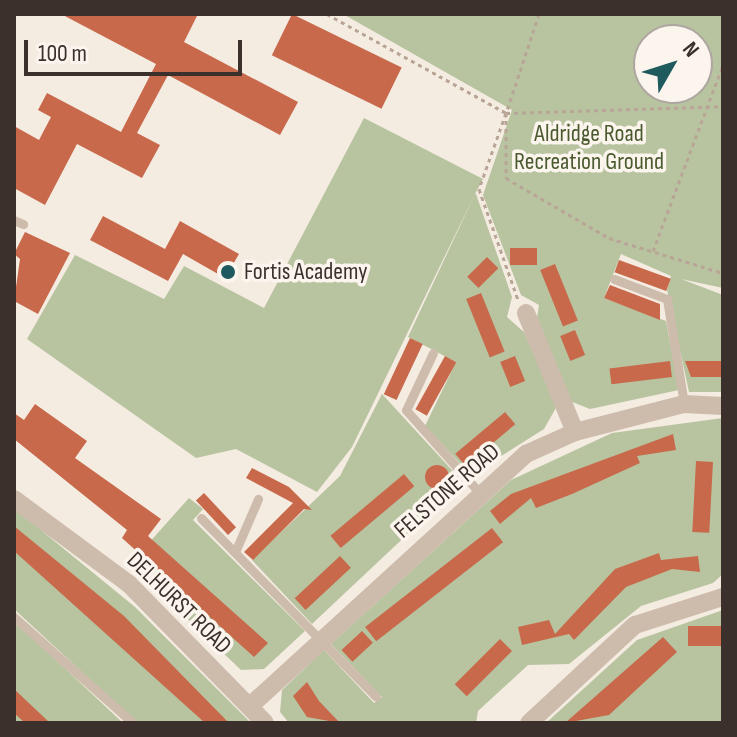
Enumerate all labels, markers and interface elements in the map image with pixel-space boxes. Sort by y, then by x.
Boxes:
scale bar [28,24,246,74]
north arrow [633,24,713,104]
text: N [676,37,705,63]
text: 100 m [38,39,87,68]
park label: Aldridge Road Recreation Ground [514,120,664,176]
place label: Fortis Academy [244,258,368,286]
marker: Fortis Academy [219,263,237,281]
street label: FELSTONE ROAD [388,437,506,545]
street label: DELHURST ROAD [121,546,237,660]

